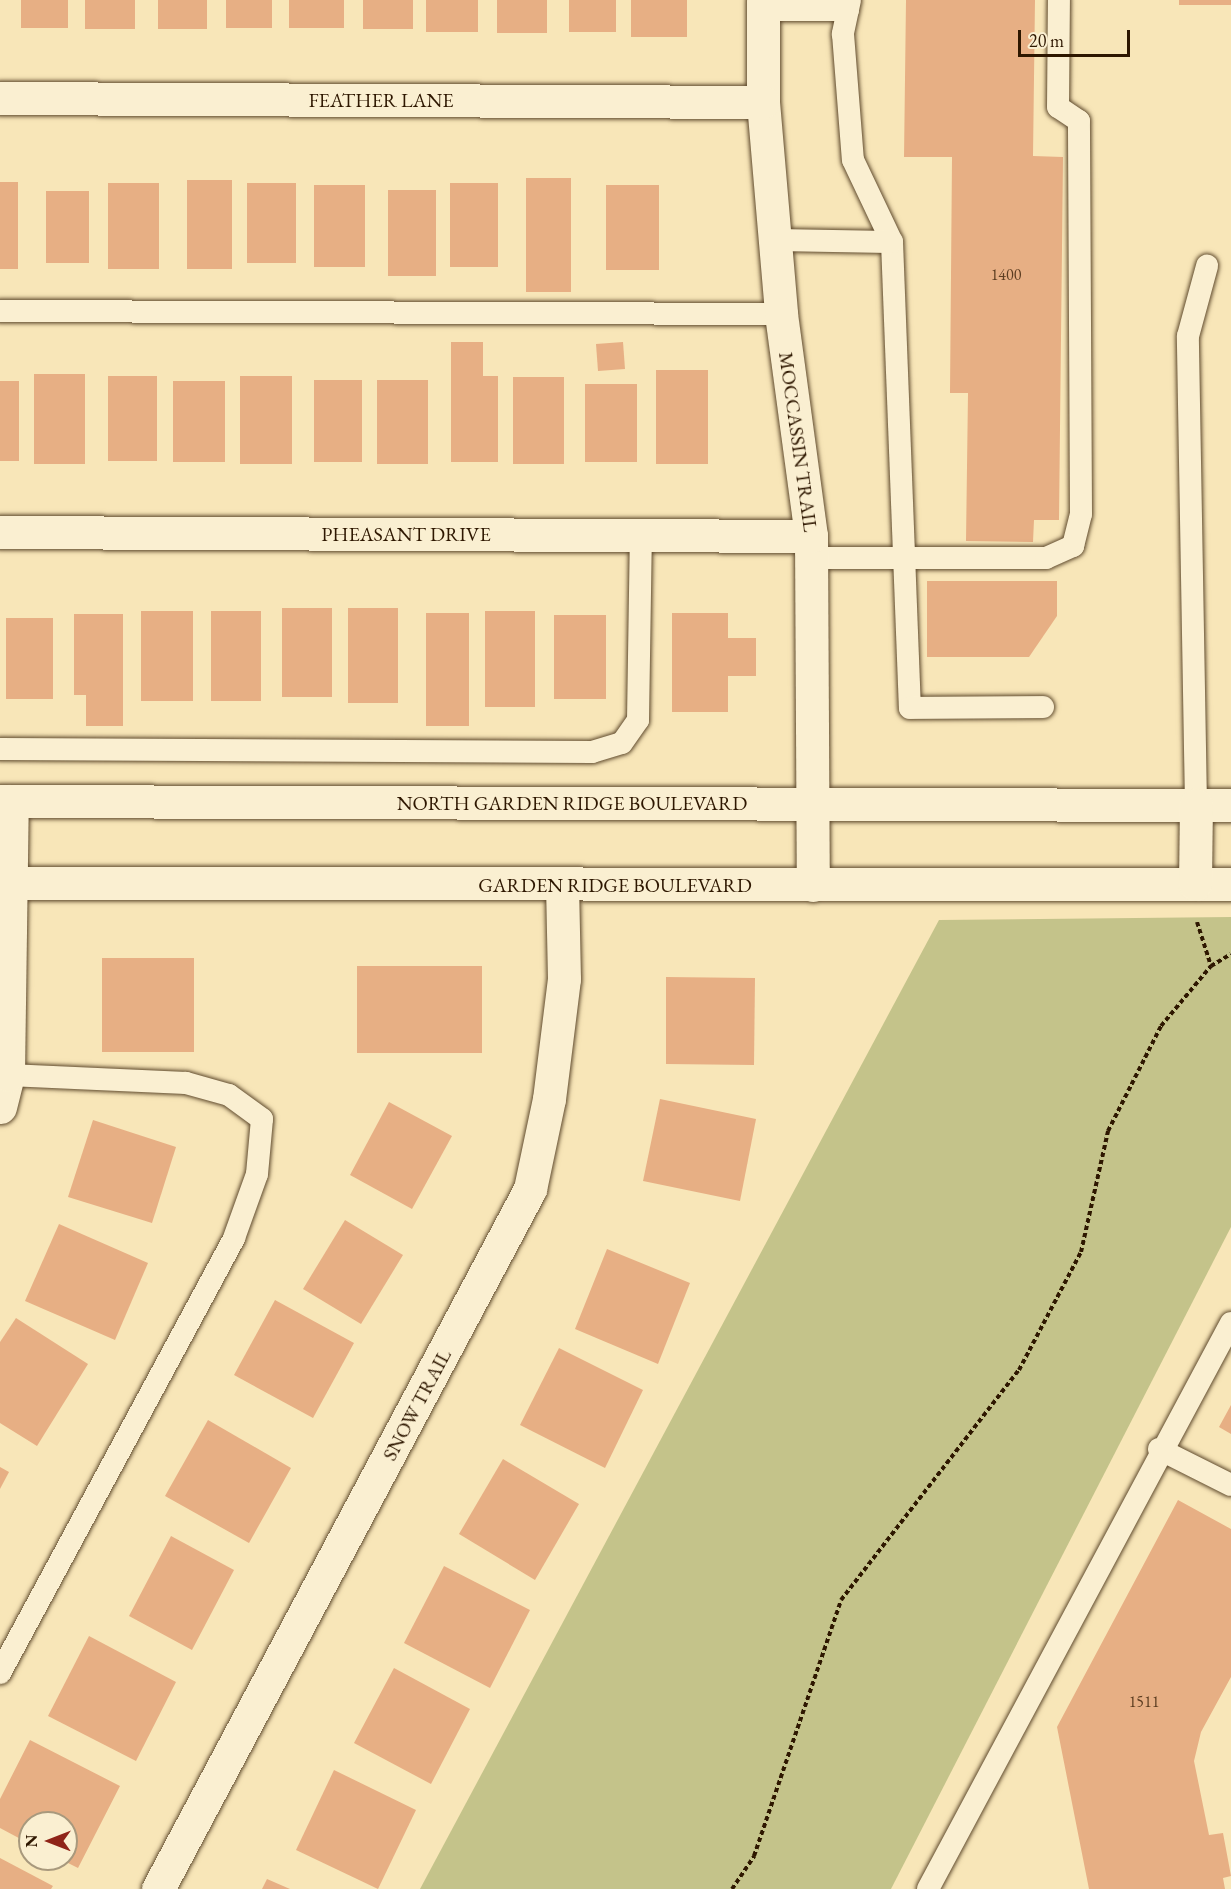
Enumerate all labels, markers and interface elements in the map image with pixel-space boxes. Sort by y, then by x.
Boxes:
scale bar [1021,18,1134,56]
text: 20 m [1029,29,1064,52]
street label: FEATHER LANE [308,88,454,112]
house number: 1400 [991,265,1021,285]
street label: MOCCASSIN TRAIL [773,350,823,534]
street label: PHEASANT DRIVE [321,522,491,546]
street label: NORTH GARDEN RIDGE BOULEVARD [397,791,747,815]
street label: GARDEN RIDGE BOULEVARD [478,873,752,897]
street label: SNOW TRAIL [378,1345,456,1465]
house number: 1511 [1129,1692,1159,1712]
north arrow [18,1811,78,1871]
text: N [21,1835,42,1847]

